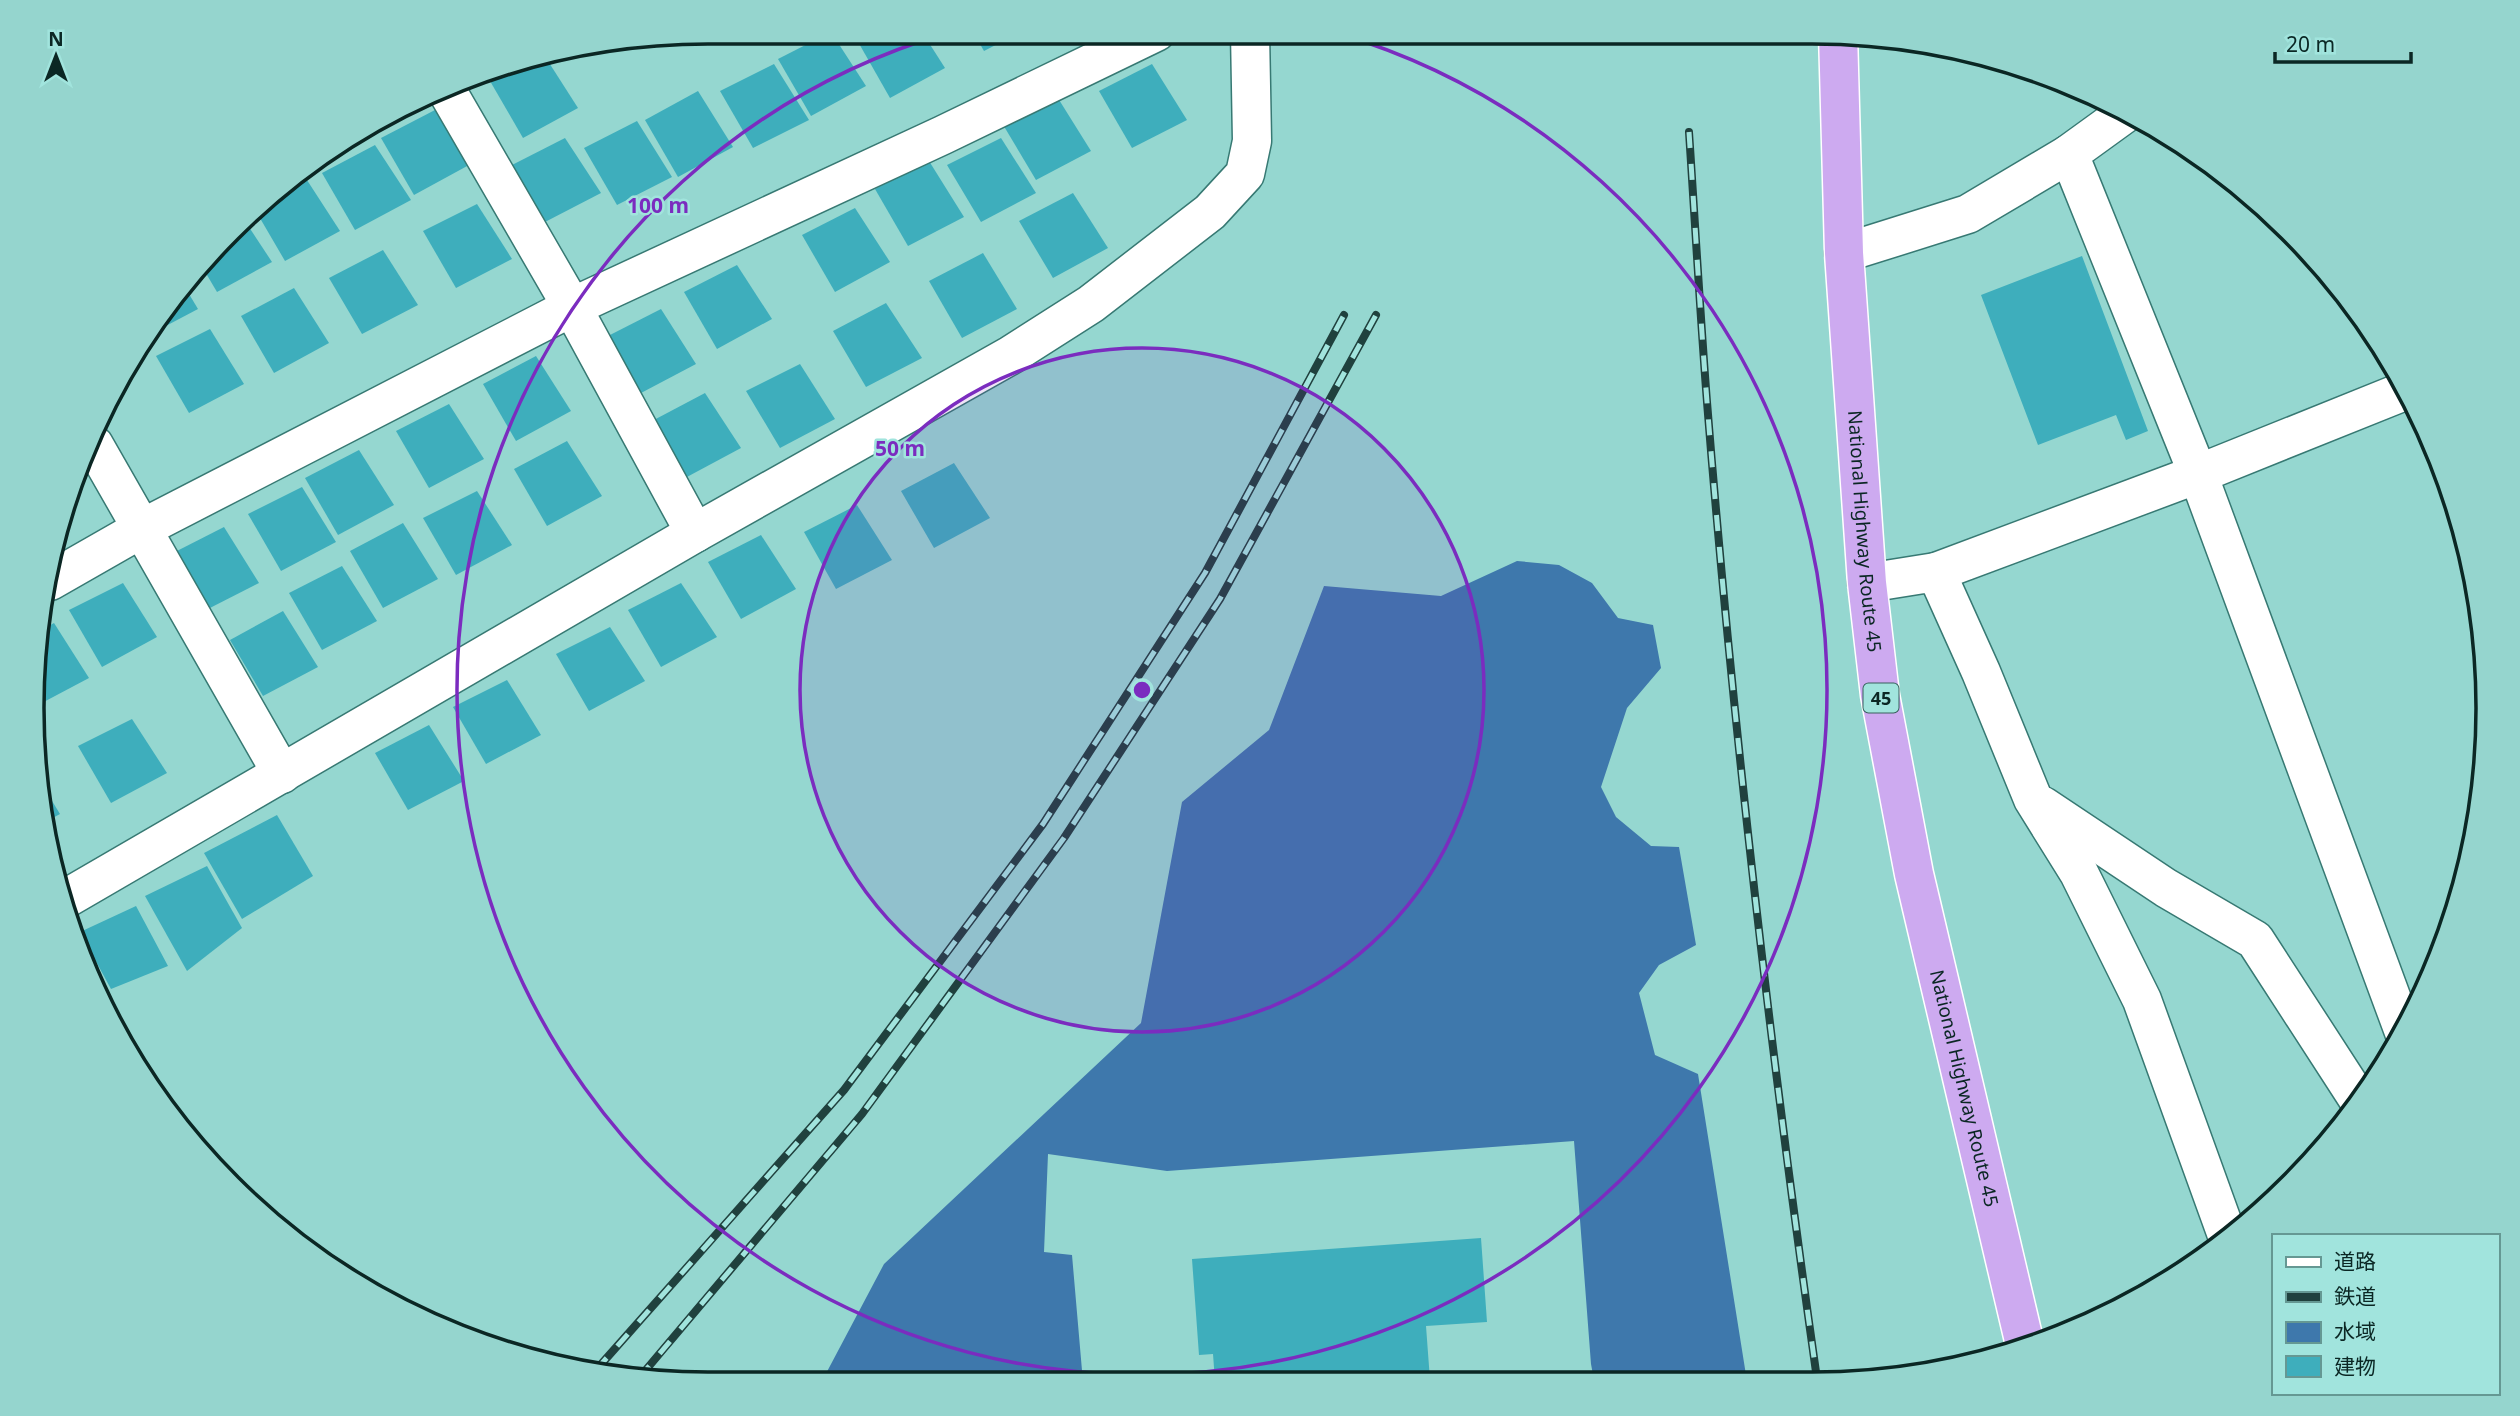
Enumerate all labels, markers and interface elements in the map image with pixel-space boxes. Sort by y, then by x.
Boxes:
north arrow [21,21,91,91]
scale bar [2275,21,2412,65]
text: N [48,26,64,52]
text: 20 m [2286,30,2335,58]
text: 100 m [627,191,689,219]
street label: National Highway Route 45 [1842,409,1888,654]
text: 50 m [875,434,925,462]
centre of rings [1130,678,1154,702]
road number: 45 [1864,684,1898,712]
street label: National Highway Route 45 [1924,967,2005,1209]
legend [2272,1234,2499,1395]
text: 道路 [2334,1247,2376,1275]
text: 鉄道 [2334,1282,2376,1310]
text: 水域 [2334,1317,2376,1345]
text: 建物 [2334,1352,2376,1380]

